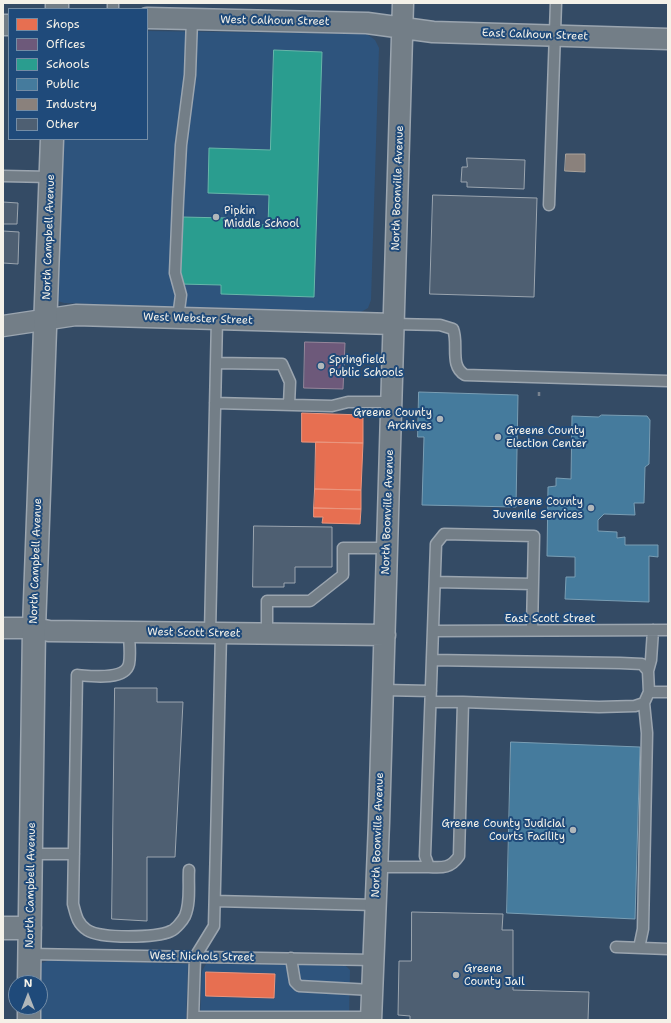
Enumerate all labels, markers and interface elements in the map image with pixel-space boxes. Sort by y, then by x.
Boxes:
legend [8,8,148,140]
street label: West Calhoun Street [220,13,330,29]
text: Shops [46,16,80,32]
street label: East Calhoun Street [482,27,588,43]
text: Offices [46,36,86,52]
text: Schools [46,56,90,72]
text: Public [46,76,80,92]
text: Industry [46,96,97,112]
text: Other [46,116,79,132]
street label: North Boonville Avenue [389,125,407,251]
street label: North Campbell Avenue [40,174,58,300]
place label: Pipkin Middle School [224,204,299,230]
marker: Pipkin Middle School [211,212,221,222]
street label: West Webster Street [143,310,253,328]
place label: Springfield Public Schools [329,353,403,379]
marker: Springfield Public Schools [316,361,326,371]
place label: Greene County Archives [353,406,432,432]
marker: Greene County Archives [435,414,445,424]
place label: Greene County Election Center [506,424,587,450]
marker: Greene County Election Center [493,432,503,442]
street label: North Boonville Avenue [379,449,397,575]
place label: Greene County Juvenile Services [493,495,583,521]
street label: North Campbell Avenue [27,498,45,624]
marker: Greene County Juvenile Services [586,503,596,513]
street label: East Scott Street [505,612,595,626]
street label: West Scott Street [147,626,241,640]
street label: North Boonville Avenue [369,772,387,898]
place label: Greene County Judicial Courts Facility [441,817,565,843]
street label: North Campbell Avenue [23,822,39,948]
marker: Greene County Judicial Courts Facility [568,825,578,835]
street label: West Nichols Street [149,949,255,965]
place label: Greene County Jail [464,962,524,988]
marker: Greene County Jail [451,970,461,980]
north arrow [8,975,48,1015]
text: N [24,976,32,991]

